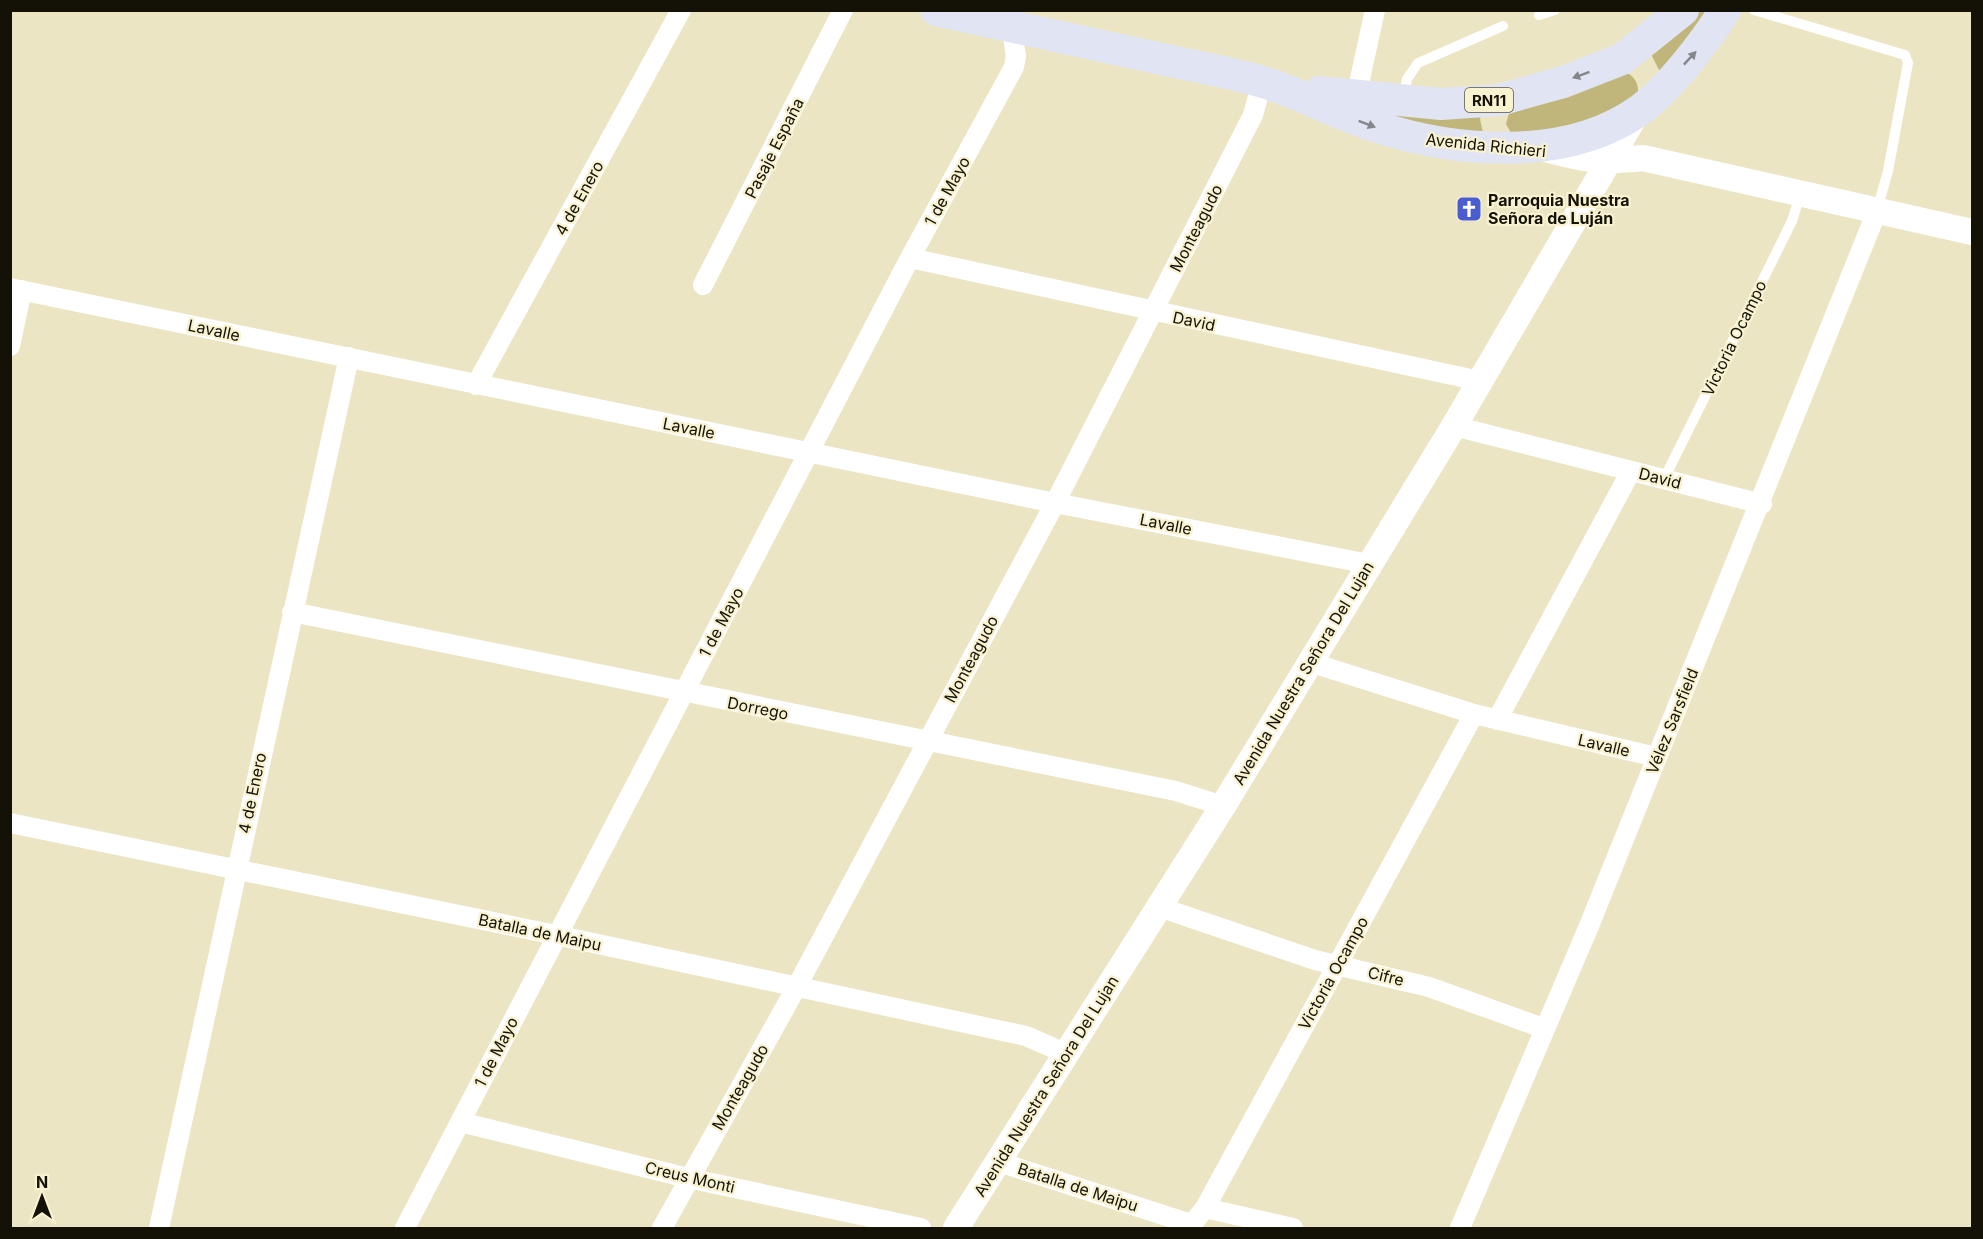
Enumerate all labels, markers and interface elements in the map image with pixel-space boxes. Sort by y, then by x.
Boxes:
one-way arrow [1683,51,1696,66]
one-way arrow [1572,71,1590,81]
road number: RN11 [1465,88,1513,112]
street label: Pasaje España [740,95,808,201]
one-way arrow [1358,119,1376,129]
street label: Avenida Richieri [1425,129,1547,161]
street label: 1 de Mayo [920,153,974,229]
street label: 4 de Enero [550,157,608,239]
street label: Monteagudo [1165,181,1227,275]
place label: Parroquia Nuestra Señora de Luján [1488,190,1630,228]
church icon: Parroquia Nuestra Señora de Luján [1454,194,1484,224]
street label: Victoria Ocampo [1697,277,1771,399]
street label: David [1171,307,1217,335]
street label: Lavalle [186,315,242,345]
street label: Lavalle [661,413,717,443]
street label: David [1637,463,1683,493]
street label: Lavalle [1138,509,1194,539]
street label: Avenida Nuestra Señora Del Lujan [1228,558,1378,788]
street label: 1 de Mayo [694,584,748,660]
street label: Monteagudo [940,612,1002,706]
street label: Vélez Sarsfield [1642,665,1702,777]
street label: Dorrego [726,692,790,724]
street label: Lavalle [1576,729,1632,761]
street label: 4 de Enero [234,751,270,835]
street label: Batalla de Maipu [477,909,603,955]
street label: Victoria Ocampo [1294,913,1372,1033]
street label: Cifre [1366,962,1406,990]
street label: Avenida Nuestra Señora Del Lujan [969,972,1123,1200]
street label: 1 de Mayo [470,1014,522,1090]
street label: Monteagudo [707,1041,773,1133]
street label: Creus Monti [643,1157,737,1197]
street label: Batalla de Maipu [1015,1158,1141,1216]
north arrow [12,1167,72,1227]
text: N [36,1172,48,1192]

